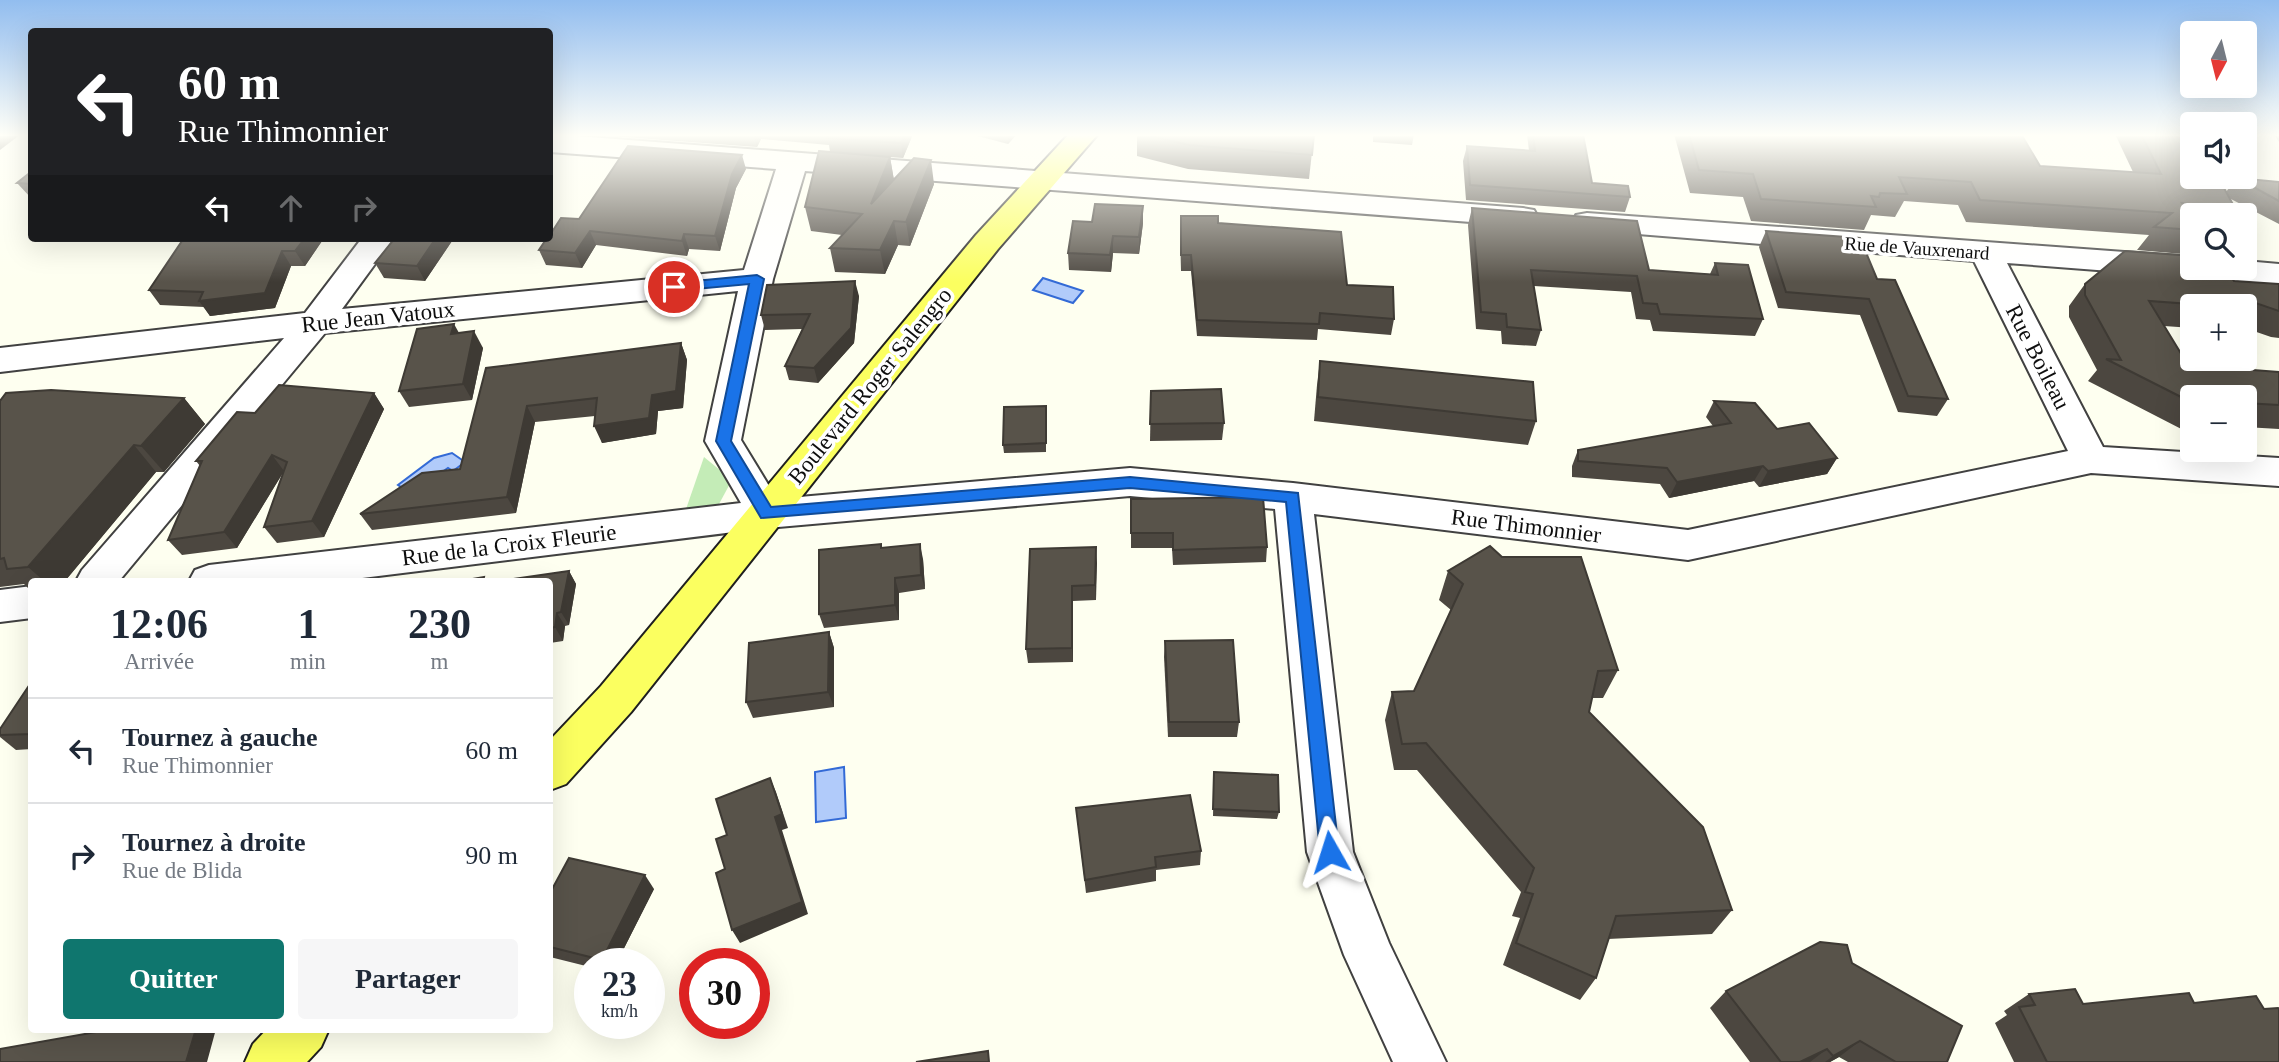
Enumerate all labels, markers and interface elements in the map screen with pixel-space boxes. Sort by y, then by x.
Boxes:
north arrow [2180,21,2258,98]
map controls [2180,21,2257,462]
text: 60 m [178,55,280,110]
icon: left [63,56,154,147]
button: sound [2180,112,2257,189]
text: Rue Thimonnier [178,113,388,149]
icon: left [199,189,237,227]
icon: ahead [272,189,310,227]
icon: right [345,189,383,227]
button: search [2180,203,2257,280]
street label: Rue de Vauxrenard [1844,232,1991,264]
pin [644,257,704,317]
icon: arrive [655,268,693,306]
street label: Boulevard Roger Salengro [783,283,957,489]
button: + [2180,294,2257,371]
street label: Rue Jean Vatoux [300,296,456,337]
street label: Rue Boileau [2001,300,2075,414]
button: − [2180,385,2257,462]
street label: Rue Thimonnier [1450,504,1603,548]
street label: Rue de la Croix Fleurie [400,519,618,571]
text: 12:06 [110,601,208,647]
text: 1 [297,601,318,647]
text: 230 [408,601,471,647]
text: Arrivée [124,649,194,674]
text: min [290,649,326,674]
text: m [430,649,448,674]
text: Tournez à gauche [122,723,318,752]
icon: left [63,732,101,770]
text: 60 m [465,736,518,765]
text: Rue Thimonnier [122,753,273,778]
position arrow [1293,815,1367,889]
text: Tournez à droite [122,828,305,857]
icon: right [63,837,101,875]
text: 90 m [465,841,518,870]
text: Rue de Blida [122,858,242,883]
button: Quitter [63,939,284,1019]
button: Partager [298,939,518,1019]
speed limit sign: 30 [679,948,770,1039]
text: 23 [602,965,637,1004]
text: km/h [601,1001,638,1021]

